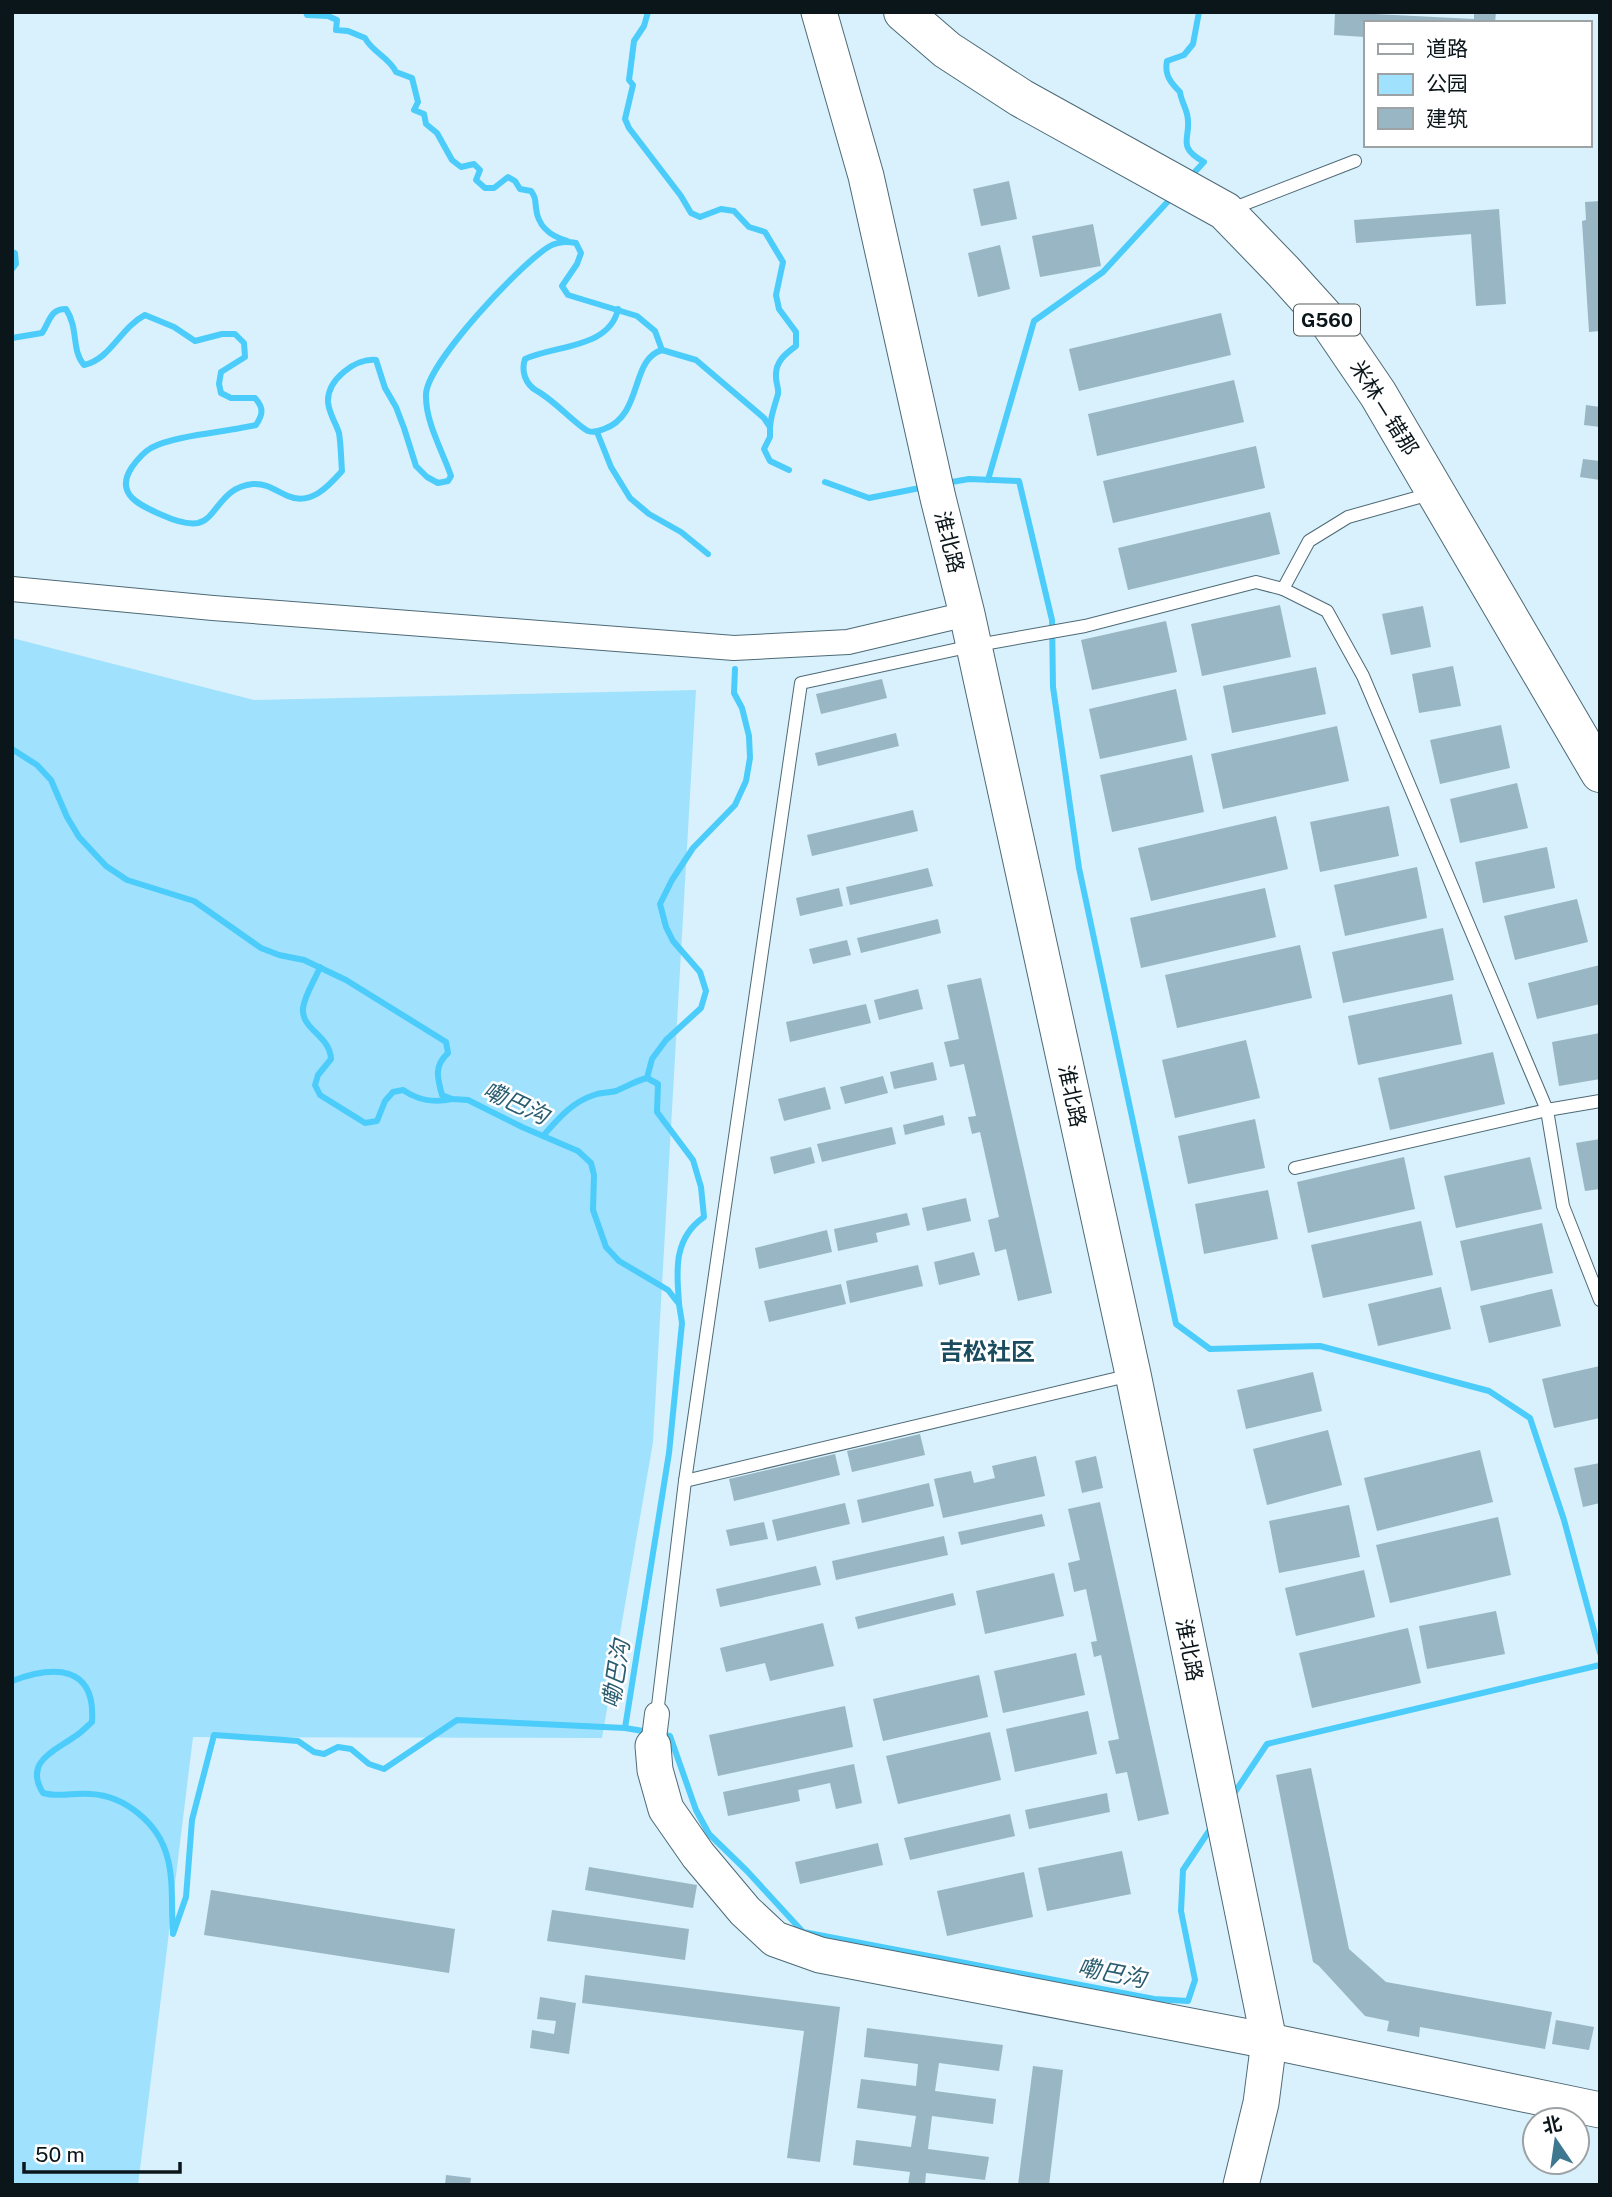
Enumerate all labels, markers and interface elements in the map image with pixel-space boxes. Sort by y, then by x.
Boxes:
legend [1364,21,1591,147]
text: 道路 [1426,36,1468,61]
text: 公园 [1426,71,1468,96]
text: 建筑 [1426,106,1468,131]
road number: G560 [1294,304,1360,336]
street label: 米林—错那 [1345,356,1423,460]
street label: 淮北路 [930,508,969,575]
street label: 淮北路 [1054,1062,1091,1129]
water label: 嘞巴沟 [479,1076,556,1131]
district label: 吉松社区 [939,1337,1035,1365]
street label: 淮北路 [1171,1617,1208,1683]
water label: 嘞巴沟 [597,1635,635,1710]
water label: 嘞巴沟 [1076,1953,1151,1993]
north arrow [1521,2106,1591,2176]
text: 北 [1540,2112,1564,2137]
scale bar [24,2130,180,2174]
text: 50 m [35,2142,85,2167]

